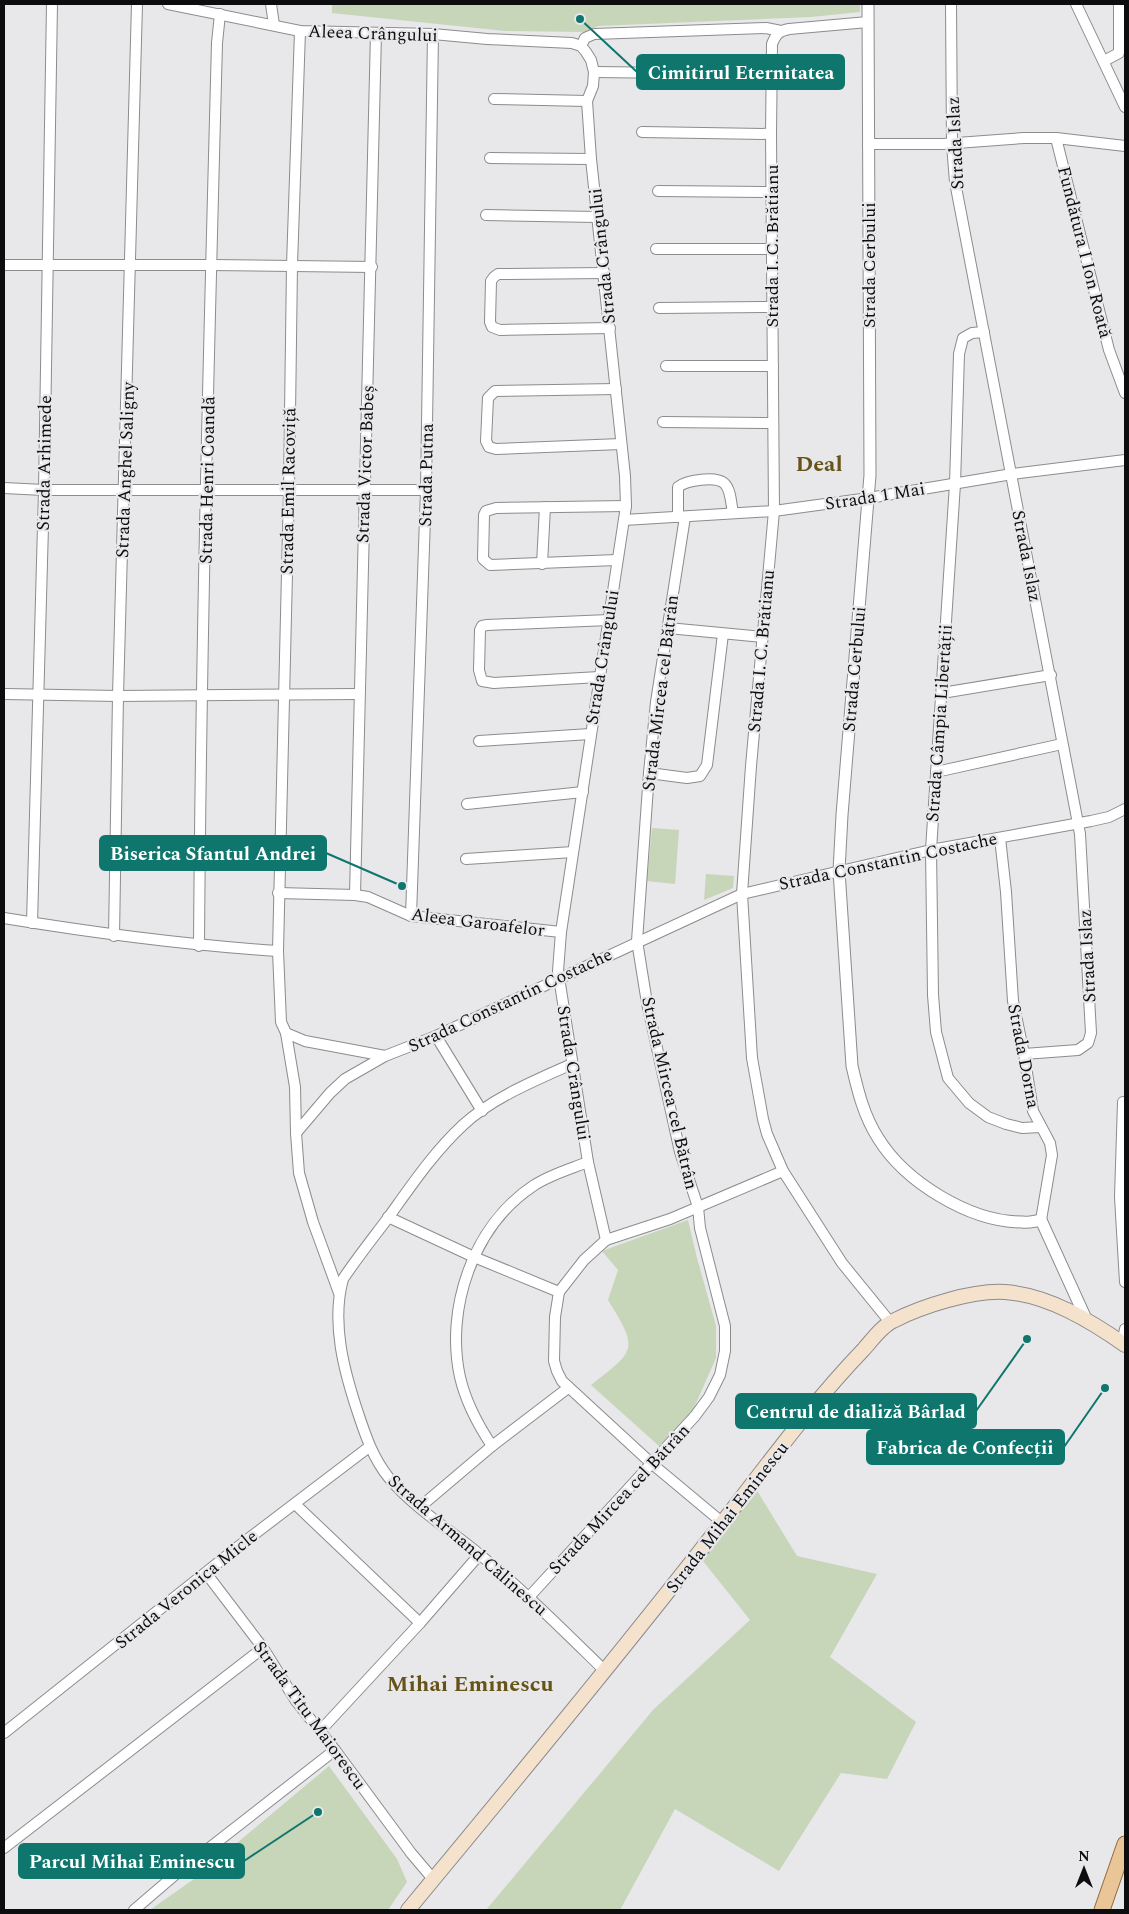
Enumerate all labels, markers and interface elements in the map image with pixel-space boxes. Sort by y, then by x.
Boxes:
street label: Aleea Crângului [308,18,438,49]
callout: Cimitirul Eternitatea [637,55,844,89]
text: Cimitirul Eternitatea [648,59,834,88]
street label: Strada Islaz [940,96,971,190]
street label: Fundătura I Ion Roată [1050,163,1119,341]
street label: Strada I. C. Brătianu [759,164,786,328]
street label: Strada Crângului [582,187,623,325]
street label: Strada Cerbului [856,202,883,328]
street label: Strada Anghel Saligny [109,380,142,559]
street label: Strada Victor Babeș [349,384,382,544]
street label: Strada Arhimede [30,395,59,531]
street label: Strada Henri Coandă [193,396,222,564]
street label: Strada Emil Racoviță [274,407,303,575]
street label: Strada Putna [412,423,441,527]
district label: Deal [795,448,843,481]
street label: Strada 1 Mai [823,475,927,518]
street label: Strada Islaz [1004,508,1049,604]
street label: Strada I. C. Brătianu [741,569,782,734]
street label: Strada Crângului [578,588,626,727]
street label: Strada Mircea cel Bătrân [635,593,686,793]
street label: Strada Cerbului [836,605,873,733]
street label: Strada Câmpia Libertății [919,623,960,823]
street label: Strada Constantin Costache [776,825,1000,898]
callout: Biserica Sfantul Andrei [100,836,326,870]
text: Biserica Sfantul Andrei [110,840,316,869]
street label: Aleea Garoafelor [409,901,546,944]
street label: Strada Islaz [1072,909,1103,1003]
street label: Strada Constantin Costache [404,941,617,1060]
street label: Strada Mircea cel Bătrân [634,994,705,1192]
street label: Strada Dorna [1000,1002,1047,1111]
street label: Strada Crângului [550,1004,598,1143]
callout: Centrul de dializă Bârlad [736,1394,976,1428]
text: Centrul de dializă Bârlad [746,1398,966,1427]
street label: Strada Mircea cel Bătrân [542,1418,697,1581]
callout: Fabrica de Confecții [867,1430,1064,1464]
text: Fabrica de Confecții [876,1434,1054,1463]
street label: Strada Mihai Eminescu [659,1436,795,1599]
street label: Strada Armand Călinescu [382,1468,554,1622]
street label: Strada Veronica Micle [109,1523,264,1656]
street label: Strada Titu Maiorescu [246,1635,373,1795]
district label: Mihai Eminescu [387,1668,553,1701]
callout: Parcul Mihai Eminescu [19,1844,244,1878]
north arrow [1059,1844,1109,1894]
text: N [1078,1846,1090,1867]
text: Parcul Mihai Eminescu [29,1848,235,1877]

